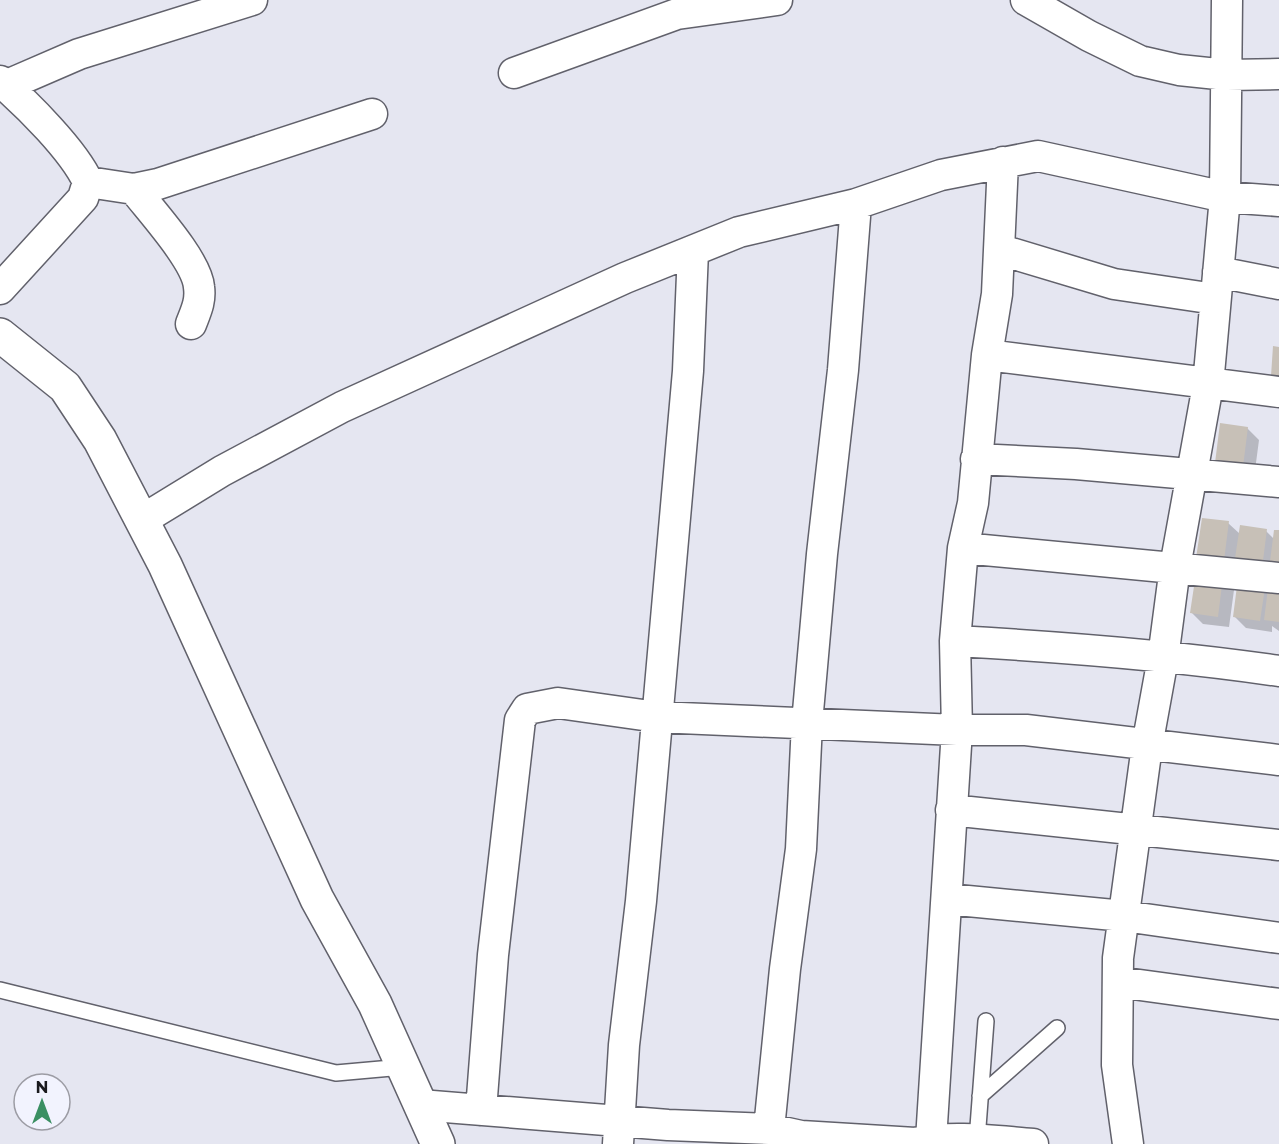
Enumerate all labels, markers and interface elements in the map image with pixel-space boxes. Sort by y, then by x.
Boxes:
north arrow [12,1072,72,1132]
text: N [36,1078,48,1097]

